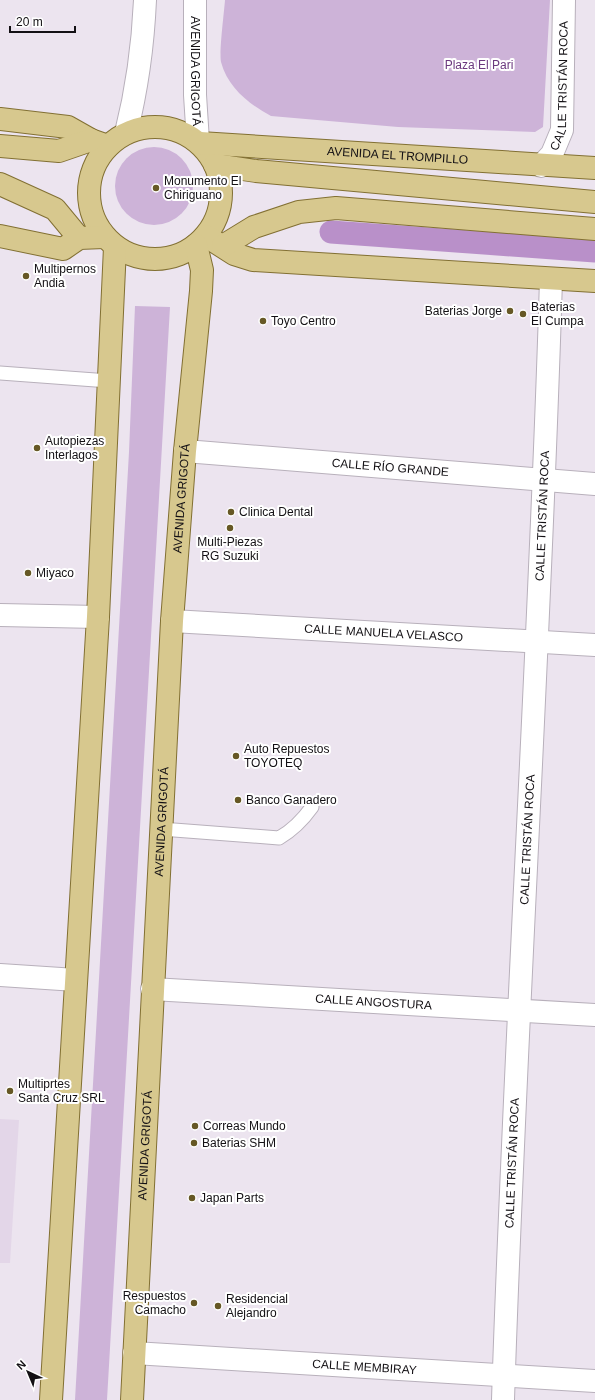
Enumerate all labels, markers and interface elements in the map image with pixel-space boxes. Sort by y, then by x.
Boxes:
scale bar [10,8,75,34]
text: 20 m [16,15,43,29]
street label: AVENIDA GRIGOTÁ [188,16,205,126]
street label: CALLE TRISTÁN ROCA [547,21,571,153]
park label: Plaza El Pari [445,58,513,72]
street label: AVENIDA EL TROMPILLO [327,144,469,167]
place label: Monumento El Chiriguano [164,174,241,202]
marker: Monumento El Chiriguano [151,183,161,193]
place label: Multipernos Andia [34,262,96,290]
marker: Multipernos Andia [21,271,31,281]
place label: Baterias El Cumpa [531,300,584,328]
place label: Baterias Jorge [425,304,502,318]
marker: Baterias Jorge [505,306,515,316]
marker: Baterias El Cumpa [518,309,528,319]
place label: Toyo Centro [271,314,336,328]
marker: Toyo Centro [258,316,268,326]
place label: Autopiezas Interlagos [45,434,104,462]
marker: Autopiezas Interlagos [32,443,42,453]
street label: AVENIDA GRIGOTÁ [170,443,193,554]
street label: CALLE TRISTÁN ROCA [533,450,552,581]
street label: CALLE RÍO GRANDE [331,456,449,479]
place label: Clinica Dental [239,505,313,519]
marker: Clinica Dental [226,507,236,517]
marker: Multi-Piezas RG Suzuki [225,523,235,533]
place label: Multi-Piezas RG Suzuki [197,535,263,563]
place label: Miyaco [36,566,74,580]
marker: Miyaco [23,568,33,578]
street label: CALLE MANUELA VELASCO [304,622,463,644]
place label: Auto Repuestos TOYOTEQ [244,742,329,770]
marker: Auto Repuestos TOYOTEQ [231,751,241,761]
street label: AVENIDA GRIGOTÁ [152,766,172,877]
street label: CALLE TRISTÁN ROCA [517,774,538,905]
place label: Banco Ganadero [246,793,337,807]
marker: Banco Ganadero [233,795,243,805]
street label: CALLE ANGOSTURA [315,992,432,1012]
place label: Multiprtes Santa Cruz SRL [18,1077,105,1105]
marker: Multiprtes Santa Cruz SRL [5,1086,15,1096]
street label: AVENIDA GRIGOTÁ [135,1090,155,1201]
street label: CALLE TRISTÁN ROCA [502,1098,522,1229]
place label: Correas Mundo [203,1119,286,1133]
marker: Correas Mundo [190,1121,200,1131]
place label: Baterias SHM [202,1136,276,1150]
marker: Baterias SHM [189,1138,199,1148]
place label: Japan Parts [200,1191,264,1205]
marker: Japan Parts [187,1193,197,1203]
place label: Respuestos Camacho [123,1289,186,1317]
place label: Residencial Alejandro [226,1292,288,1320]
marker: Respuestos Camacho [189,1298,199,1308]
marker: Residencial Alejandro [213,1301,223,1311]
north arrow [8,1352,48,1392]
street label: CALLE MEMBIRAY [312,1357,417,1377]
text: N [14,1358,28,1372]

